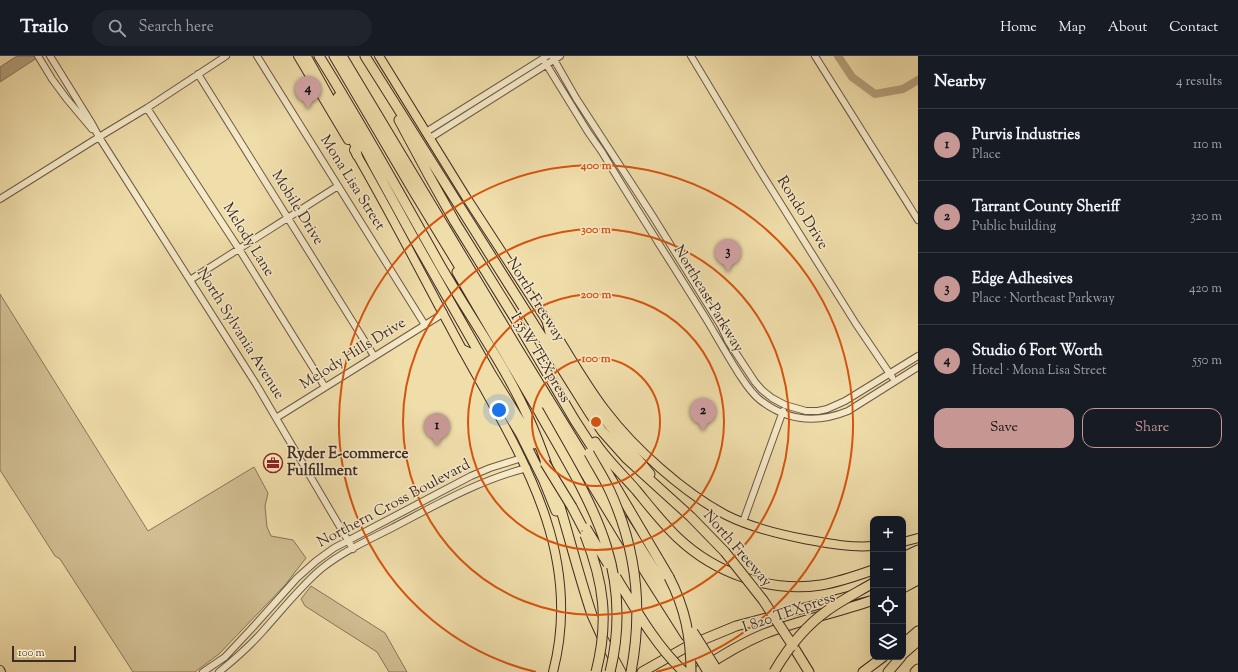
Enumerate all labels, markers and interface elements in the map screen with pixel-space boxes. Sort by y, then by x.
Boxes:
search box [92,10,372,46]
text: Trailo [20,14,68,41]
icon: search [106,17,128,39]
text: Search here [138,17,214,38]
text: Home [1000,18,1037,38]
text: Map [1059,18,1086,38]
text: About [1108,18,1147,38]
text: Contact [1169,18,1218,38]
text: Nearby [934,70,986,94]
text: 4 results [1176,73,1222,91]
pin: 4 [295,76,321,109]
text: Purvis Industries [972,125,1080,146]
street label: Mona Lisa Street [314,131,390,235]
text: 1 [945,136,949,154]
text: 110 m [1193,136,1222,154]
text: Place [972,146,1001,164]
text: 400 m [579,157,612,175]
street label: Mobile Drive [266,167,328,249]
street label: Rondo Drive [771,172,833,254]
text: Tarrant County Sheriff [972,197,1120,218]
street label: Melody Lane [217,199,279,281]
text: 2 [944,208,950,226]
text: 320 m [1190,208,1222,226]
text: Public building [972,218,1056,236]
text: 300 m [581,221,611,239]
pin: 3 [715,239,741,272]
street label: Northeast Parkway [668,242,749,357]
street label: North Freeway [501,254,570,347]
street label: North Sylvania Avenue [191,264,289,404]
text: Edge Adhesives [972,269,1073,290]
text: 3 [944,280,950,298]
text: 420 m [1189,280,1222,298]
text: 200 m [581,286,611,304]
text: Place · Northeast Parkway [972,290,1115,308]
street label: I 35W TEXpress [505,309,575,407]
street label: Melody Hills Drive [296,313,410,395]
text: Studio 6 Fort Worth [972,341,1103,362]
text: 100 m [580,350,611,368]
text: 4 [944,352,950,370]
text: 550 m [1193,352,1222,370]
text: Hotel · Mona Lisa Street [972,362,1107,380]
pin: 2 [690,398,716,431]
your location [489,400,509,420]
button: Save [934,408,1074,448]
button: Share [1082,408,1222,448]
pin: 1 [424,413,450,446]
centre of rings [589,415,603,429]
place label: Ryder E-commerce Fulfillment [287,444,408,482]
office icon: Ryder E-commerce Fulfillment [262,452,284,474]
street label: Northern Cross Boulevard [314,454,475,553]
street label: North Freeway [698,506,777,592]
map controls [870,516,906,660]
button: + [870,516,906,552]
button: − [870,552,906,588]
street label: I 820 TEXpress [740,587,838,639]
button: locate [870,588,906,624]
button: layers [870,624,906,660]
scale bar [12,644,76,663]
text: 100 m [18,645,45,661]

